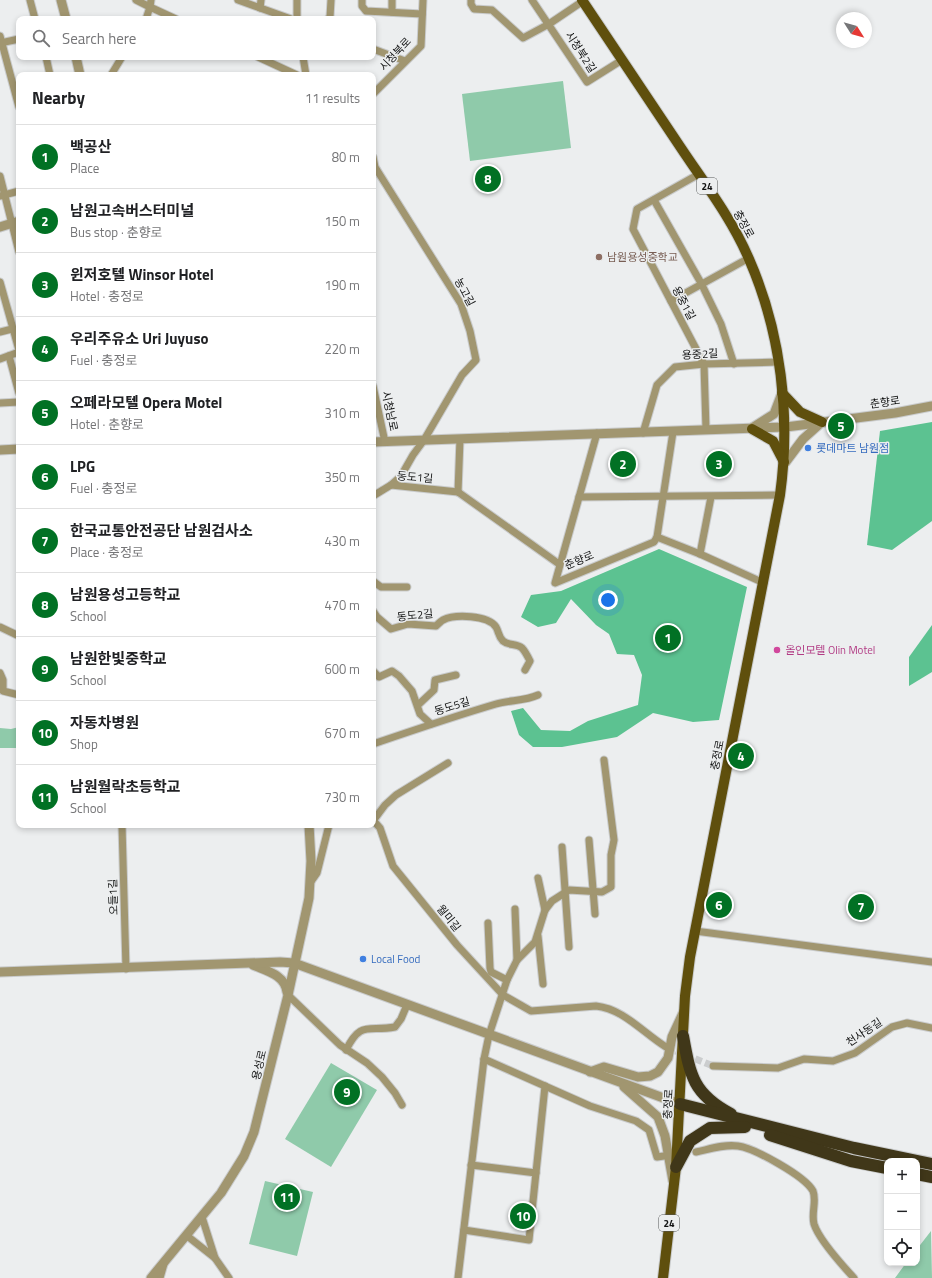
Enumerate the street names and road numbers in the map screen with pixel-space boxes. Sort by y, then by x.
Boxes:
street label: 시청북2길 [562,28,600,76]
street label: 시청북로 [375,34,415,74]
road number: 24 [697,178,717,194]
street label: 충정로 [730,207,758,241]
street label: 농고길 [451,275,479,309]
street label: 용중1길 [668,283,700,323]
street label: 용중2길 [681,345,719,363]
street label: 시청남로 [378,390,402,432]
street label: 춘향로 [869,392,901,412]
street label: 동도1길 [396,467,434,487]
street label: 춘향로 [562,547,596,573]
street label: 동도2길 [396,605,434,625]
street label: 동도5길 [432,693,472,719]
street label: 충정로 [706,739,728,771]
street label: 오들1길 [104,878,122,916]
street label: 월미길 [433,901,465,935]
street label: 천사동길 [843,1014,885,1050]
street label: 용성로 [248,1048,270,1082]
street label: 충정로 [659,1088,677,1120]
road number: 24 [659,1215,679,1231]

